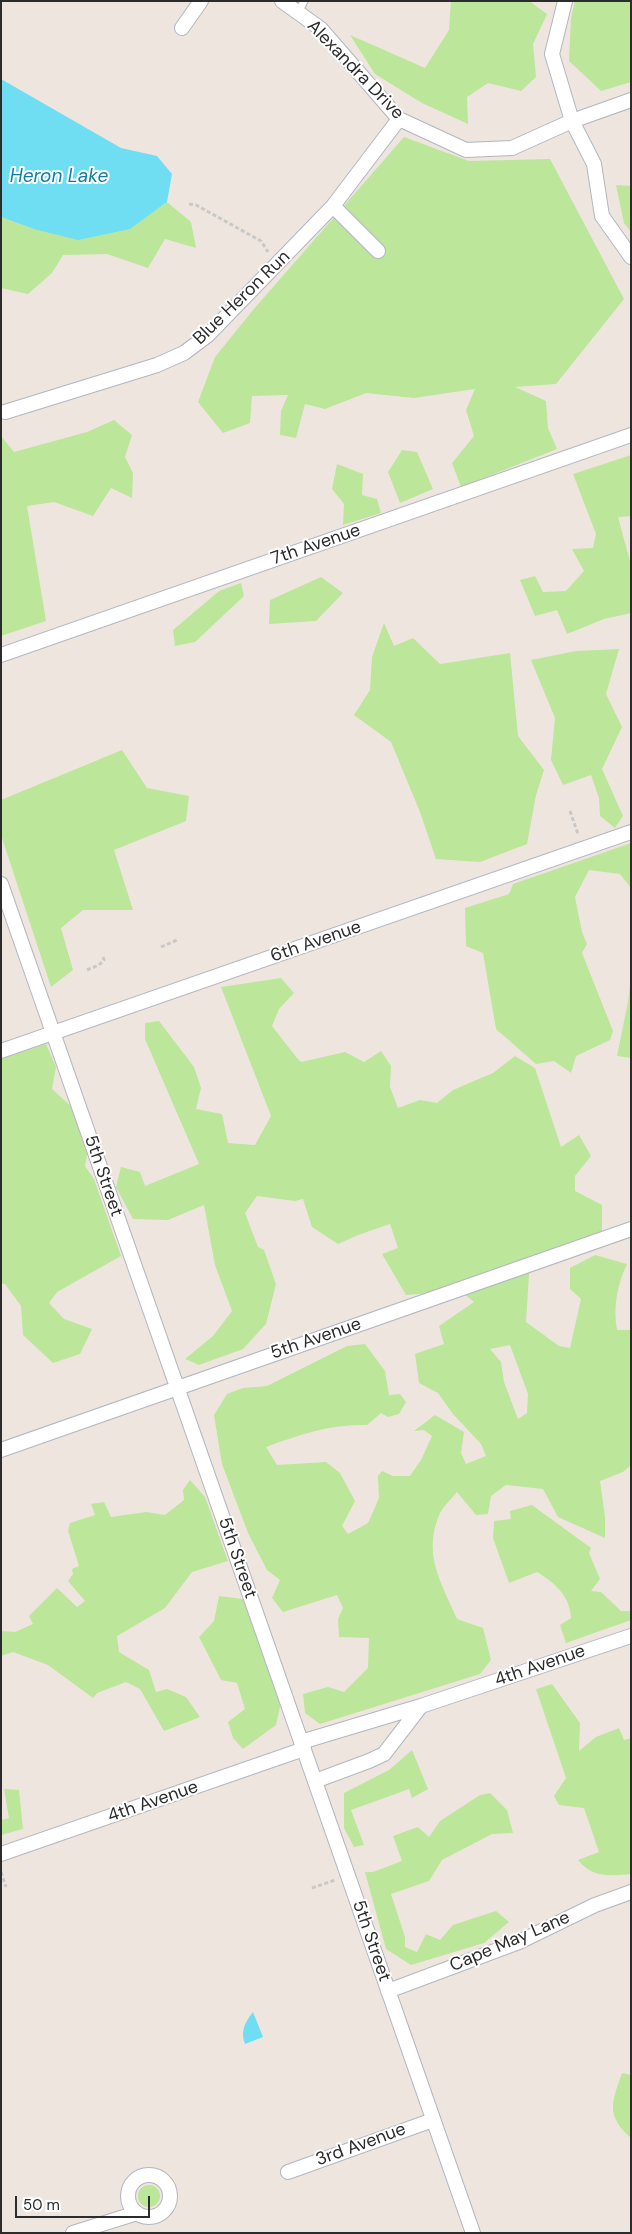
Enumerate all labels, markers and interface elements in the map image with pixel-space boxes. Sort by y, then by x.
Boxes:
street label: Alexandra Drive [302,16,408,124]
water label: Heron Lake [10,166,108,188]
street label: Blue Heron Run [189,246,295,350]
street label: 7th Avenue [269,520,363,570]
street label: 6th Avenue [268,916,364,968]
street label: 5th Street [79,1133,127,1219]
street label: 5th Avenue [268,1313,364,1365]
street label: 5th Street [213,1515,261,1601]
street label: 4th Avenue [492,1640,588,1692]
street label: 4th Avenue [105,1776,201,1828]
street label: 5th Street [347,1898,395,1984]
street label: Cape May Lane [447,1907,573,1977]
street label: 3rd Avenue [313,2119,409,2171]
scale bar [18,2186,152,2218]
text: 50 m [23,2195,60,2215]

